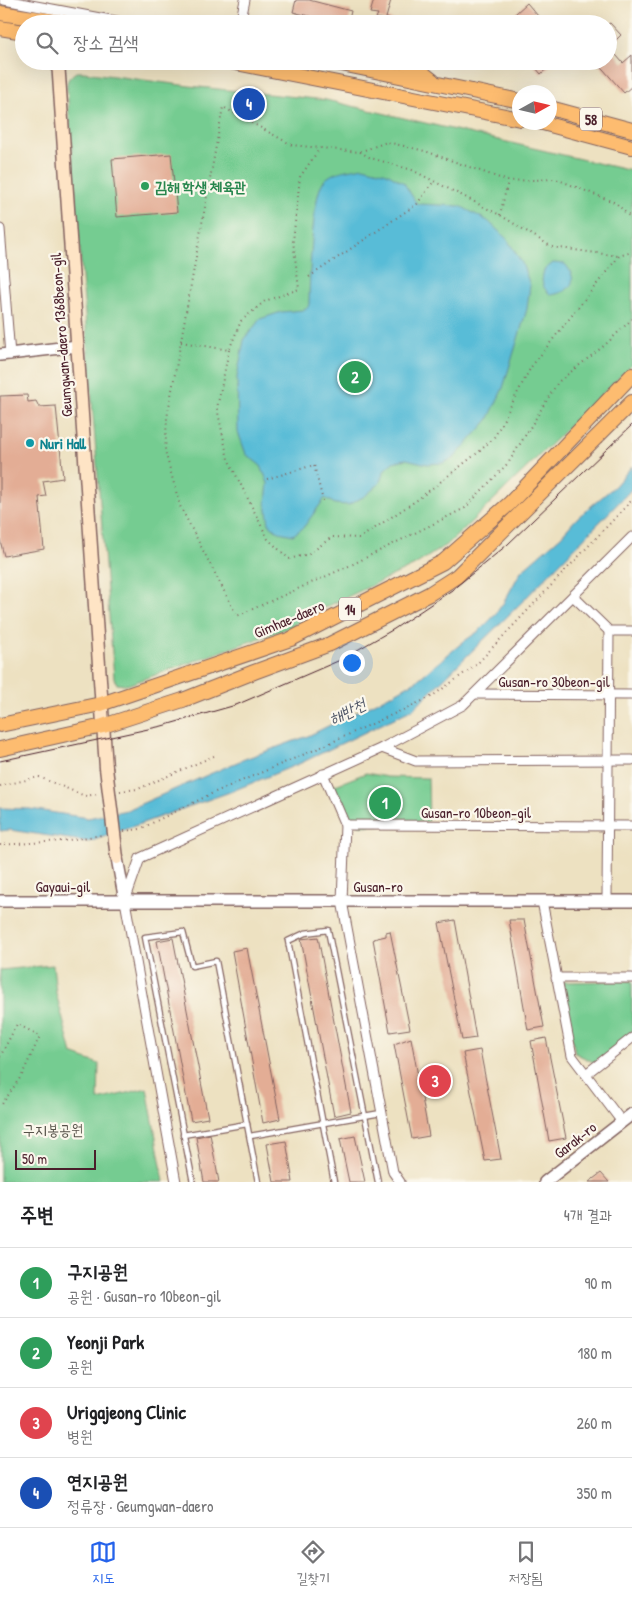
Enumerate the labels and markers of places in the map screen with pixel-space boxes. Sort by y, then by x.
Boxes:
pin: 4 [233,85,265,123]
place label: 김해 학생 체육관 [155,176,246,197]
marker: 김해 학생 체육관 [139,180,151,192]
pin: 2 [339,358,371,396]
place label: Nuri Hall [40,433,86,454]
marker: Nuri Hall [24,437,36,449]
pin: 1 [369,784,401,822]
pin: 3 [419,1062,451,1100]

